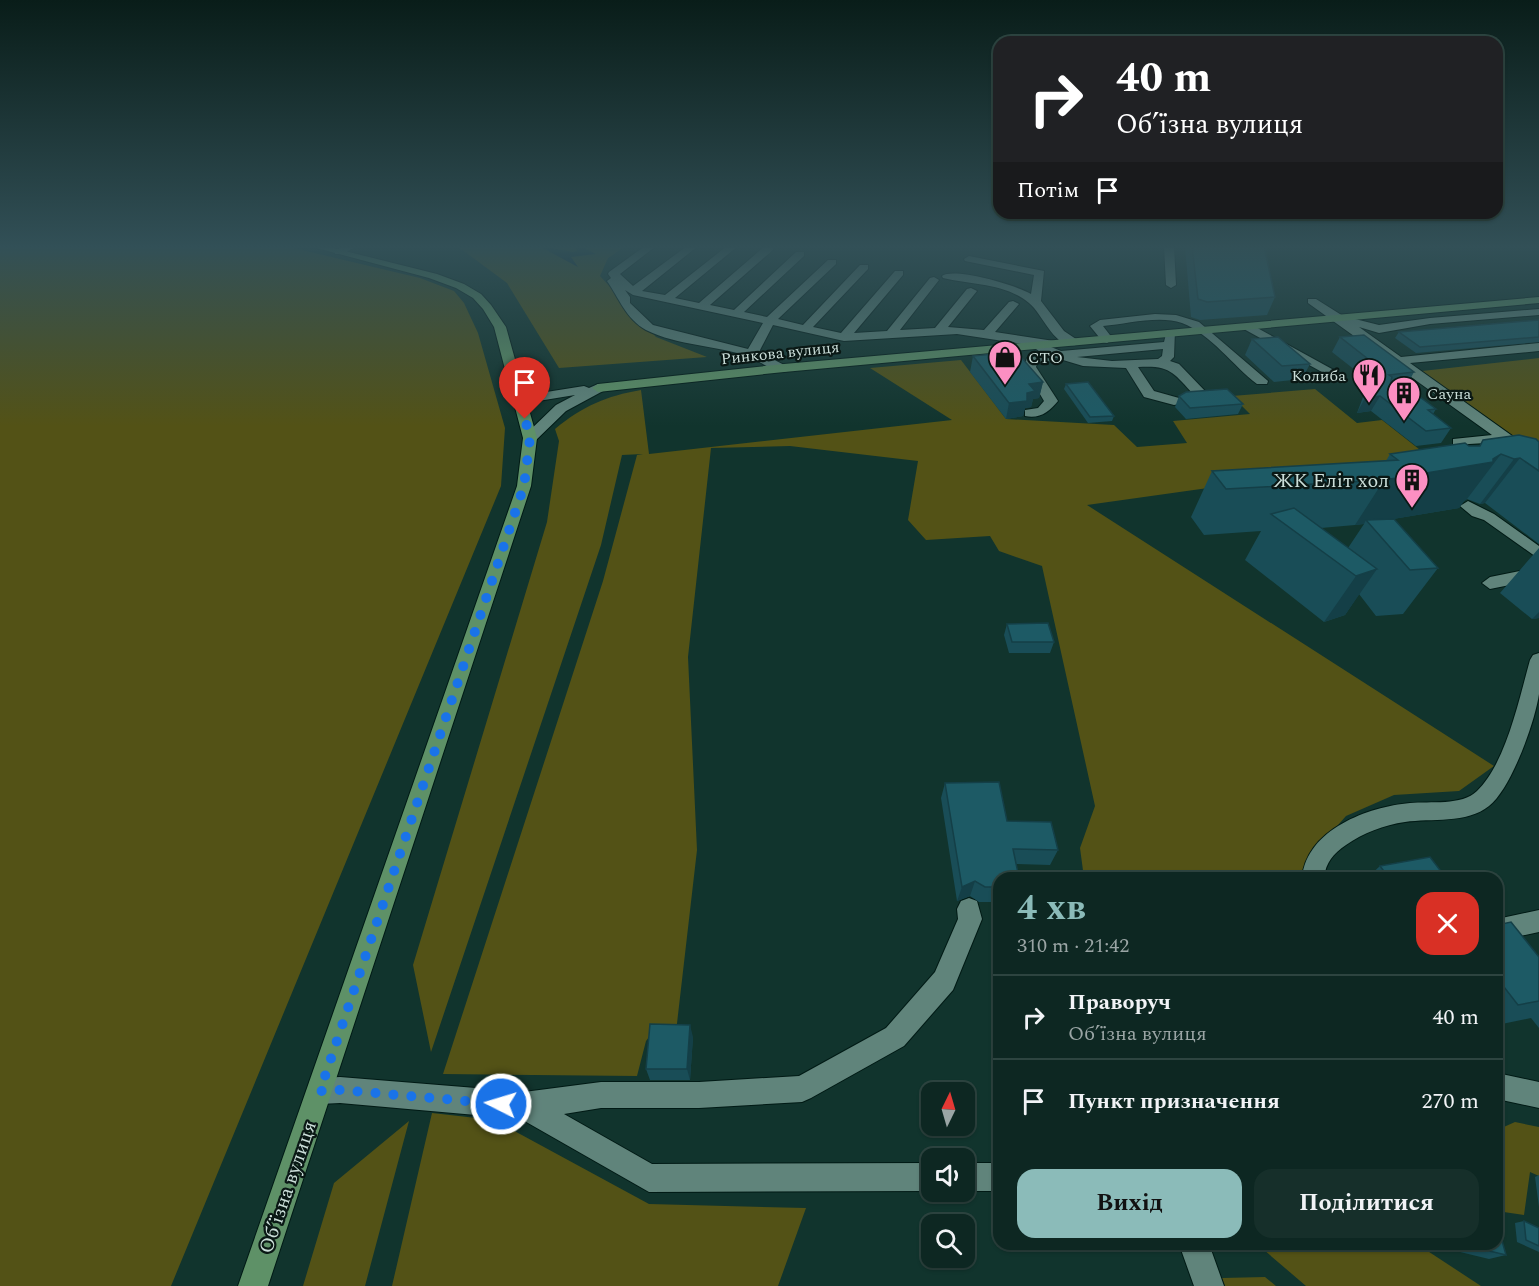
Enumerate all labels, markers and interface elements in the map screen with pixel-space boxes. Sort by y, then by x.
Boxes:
text: 40 m [1116,47,1211,110]
icon: right [1017,60,1095,138]
text: Обʼїзна вулиця [1116,104,1303,146]
text: Потім [1017,174,1079,207]
icon: arrive [1091,174,1124,207]
street label: Ринкова вулиця [720,335,840,371]
shop icon: СТО [987,339,1023,386]
place label: СТО [1028,346,1063,370]
pin [499,357,550,419]
restaurant icon: Колиба [1351,357,1387,404]
place label: Колиба [1291,364,1346,388]
icon: arrive [508,366,541,399]
building icon: Сауна [1386,375,1422,422]
place label: Сауна [1427,382,1472,406]
building icon: ЖК Еліт хол [1394,462,1430,509]
place label: ЖК Еліт хол [1273,466,1389,496]
text: 4 хв [1017,881,1086,936]
button: close [1416,892,1479,955]
text: 310 m · 21:42 [1017,931,1129,961]
text: Праворуч [1068,986,1171,1019]
icon: right [1017,1001,1050,1034]
text: 40 m [1433,1001,1479,1034]
text: Обʼїзна вулиця [1068,1019,1207,1049]
position arrow [469,1072,533,1136]
north arrow [921,1082,975,1136]
map controls [921,1082,975,1268]
icon: arrive [1017,1085,1050,1118]
text: Пункт призначення [1068,1085,1280,1118]
text: 270 m [1422,1085,1479,1118]
street label: Обʼїзна вулиця [251,1117,325,1258]
button: sound [921,1148,975,1202]
button: Вихід [1017,1169,1242,1238]
button: Поділитися [1254,1169,1479,1238]
button: search [921,1214,975,1268]

